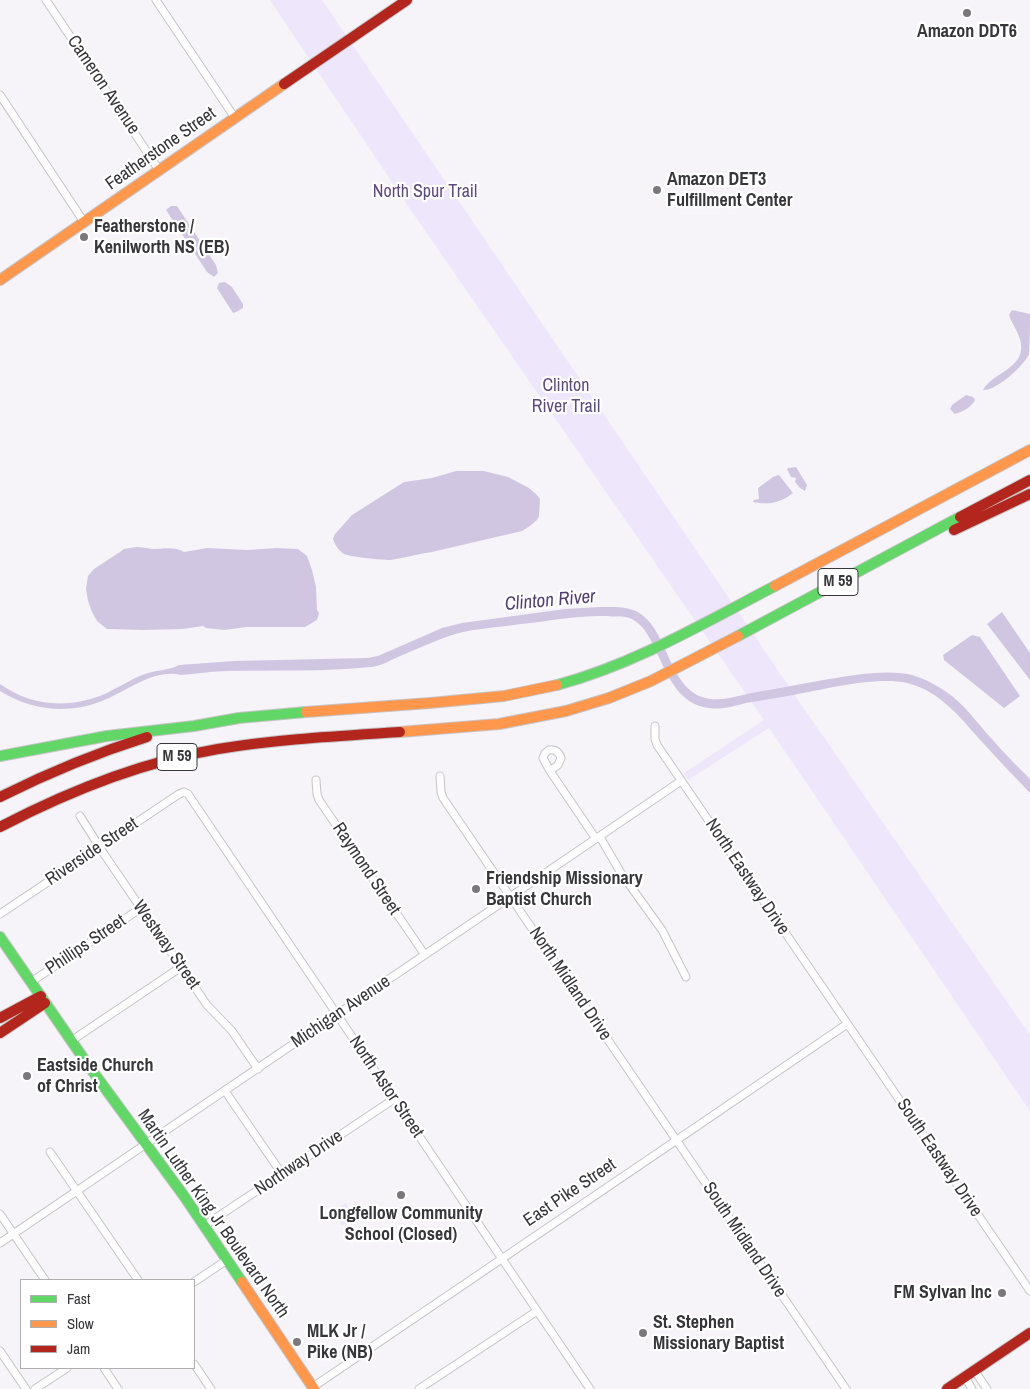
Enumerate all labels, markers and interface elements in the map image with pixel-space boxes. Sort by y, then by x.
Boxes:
marker: Amazon DDT6 [961,7,973,19]
place label: Amazon DDT6 [917,21,1017,43]
street label: Cameron Avenue [62,31,144,139]
street label: Featherstone Street [102,103,220,195]
place label: Amazon DET3 Fulfillment Center [667,169,792,212]
park label: North Spur Trail [373,181,477,203]
marker: Amazon DET3 Fulfillment Center [651,184,663,196]
place label: Featherstone / Kenilworth NS (EB) [94,216,229,258]
marker: Featherstone / Kenilworth NS (EB) [78,231,90,243]
park label: Clinton River Trail [532,375,600,418]
road number: M 59 [818,568,858,596]
water label: Clinton River [504,586,596,616]
road number: M 59 [157,744,197,770]
street label: Riverside Street [42,813,142,891]
street label: North Eastway Drive [700,815,794,939]
street label: Raymond Street [327,819,405,919]
place label: Friendship Missionary Baptist Church [486,868,643,911]
marker: Friendship Missionary Baptist Church [470,883,482,895]
street label: Westway Street [128,897,204,993]
street label: Phillips Street [42,910,130,980]
street label: North Midland Drive [524,923,616,1045]
street label: Michigan Avenue [287,971,395,1053]
street label: North Astor Street [344,1032,428,1142]
place label: Eastside Church of Christ [37,1055,153,1098]
marker: Eastside Church of Christ [21,1070,33,1082]
street label: South Eastway Drive [892,1095,986,1221]
street label: Martin Luther King Jr Boulevard North [133,1106,293,1322]
street label: Northway Drive [251,1126,347,1200]
street label: East Pike Street [520,1154,620,1232]
street label: South Midland Drive [697,1178,791,1302]
marker: Longfellow Community School (Closed) [395,1189,407,1201]
place label: Longfellow Community School (Closed) [319,1203,483,1246]
legend [20,1279,195,1369]
place label: FM Sylvan Inc [894,1282,992,1304]
marker: FM Sylvan Inc [996,1287,1008,1299]
text: Fast [67,1288,90,1309]
place label: St. Stephen Missionary Baptist [653,1312,784,1355]
text: Slow [67,1313,94,1334]
place label: MLK Jr / Pike (NB) [307,1321,373,1364]
marker: St. Stephen Missionary Baptist [637,1327,649,1339]
marker: MLK Jr / Pike (NB) [291,1336,303,1348]
text: Jam [67,1338,90,1359]

